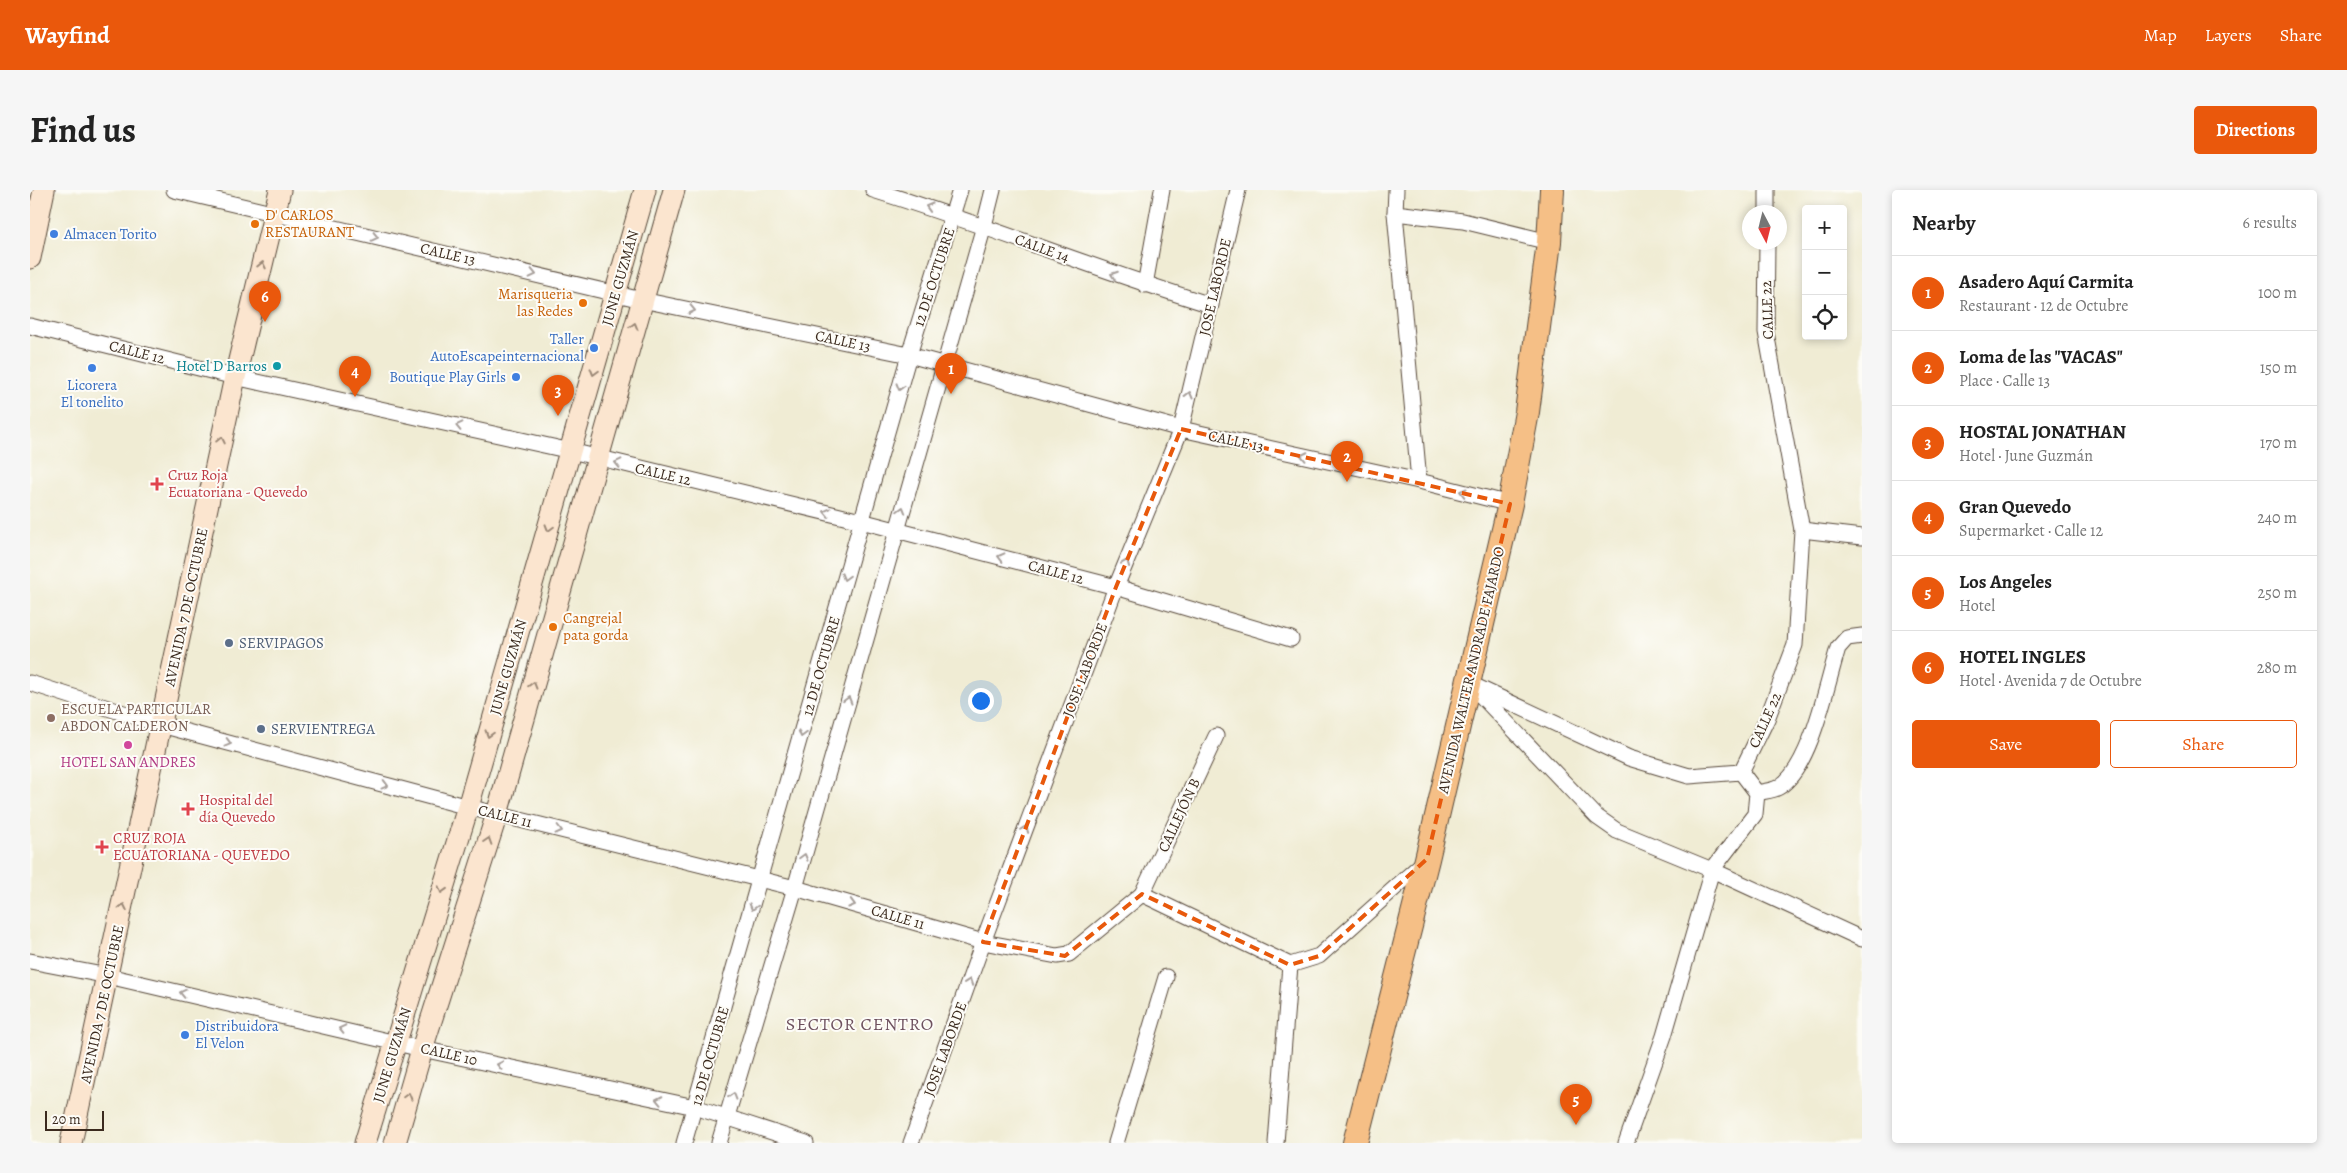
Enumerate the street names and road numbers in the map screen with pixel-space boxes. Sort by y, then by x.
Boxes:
street label: 12 DE OCTUBRE [909,225,959,329]
street label: JUNE GUZMÁN [597,228,643,328]
street label: CALLE 14 [1012,229,1072,267]
street label: JOSE LABORDE [1194,236,1236,338]
street label: CALLE 13 [418,238,478,270]
street label: CALLE 22 [1756,280,1778,340]
street label: CALLE 13 [814,325,872,357]
street label: CALLE 12 [107,335,167,369]
street label: CALLE 13 [1207,425,1265,457]
street label: CALLE 12 [633,458,693,490]
street label: AVENIDA 7 DE OCTUBRE [159,526,213,689]
street label: AVENIDA WALTER ANDRADE FAJARDO [1433,545,1509,796]
street label: CALLE 12 [1026,555,1086,589]
street label: 12 DE OCTUBRE [797,614,845,718]
street label: JUNE GUZMÁN [485,617,531,717]
street label: JOSE LABORDE [1058,620,1112,720]
street label: CALLE 22 [1744,689,1786,751]
street label: CALLEJÓN B [1153,775,1205,855]
street label: CALLE 11 [476,800,534,832]
street label: CALLE 11 [869,900,927,934]
street label: AVENIDA 7 DE OCTUBRE [75,923,129,1086]
street label: JOSE LABORDE [919,999,971,1099]
street label: 12 DE OCTUBRE [686,1004,734,1108]
street label: JUNE GUZMÁN [368,1005,416,1105]
street label: CALLE 10 [419,1038,479,1070]

